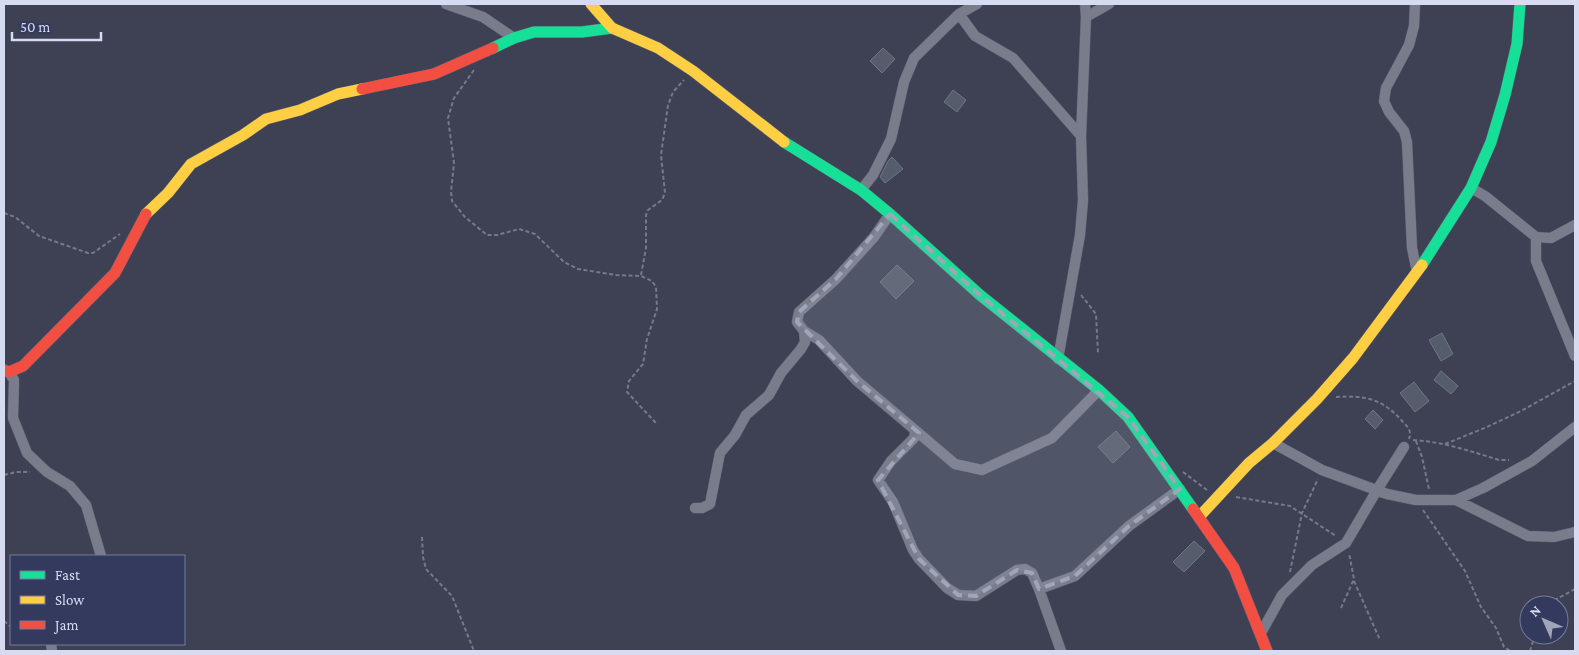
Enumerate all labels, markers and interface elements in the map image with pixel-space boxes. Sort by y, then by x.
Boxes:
scale bar [12,10,101,42]
text: 50 m [20,19,50,35]
legend [10,555,185,645]
text: Fast [55,567,81,583]
text: Slow [55,592,85,608]
north arrow [1519,595,1569,645]
text: N [1526,601,1544,620]
text: Jam [53,617,78,634]

